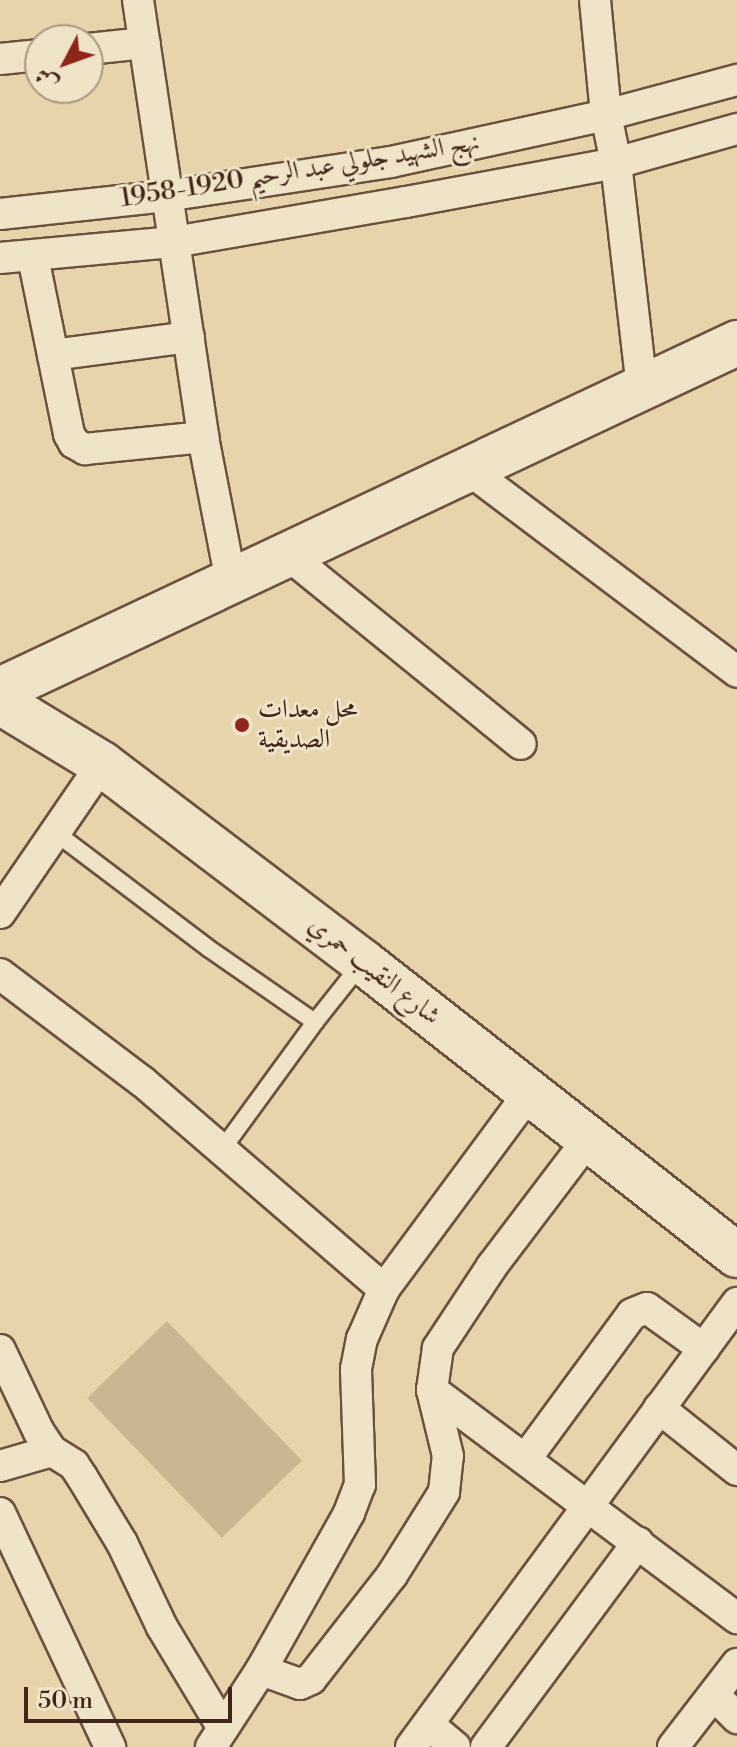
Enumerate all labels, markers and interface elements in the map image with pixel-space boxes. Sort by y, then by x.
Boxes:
north arrow [24,24,104,104]
text: ش [30,62,64,96]
street label: نهج الشهيد جلولي عبد الرحيم 1920-1958 [118,127,482,215]
place label: محل معدات الصديقية [258,694,357,756]
marker: محل معدات الصديقية [233,716,251,734]
street label: شارع النقيب حمري [302,910,446,1032]
scale bar [28,1671,236,1721]
text: 50 m [38,1686,93,1716]

